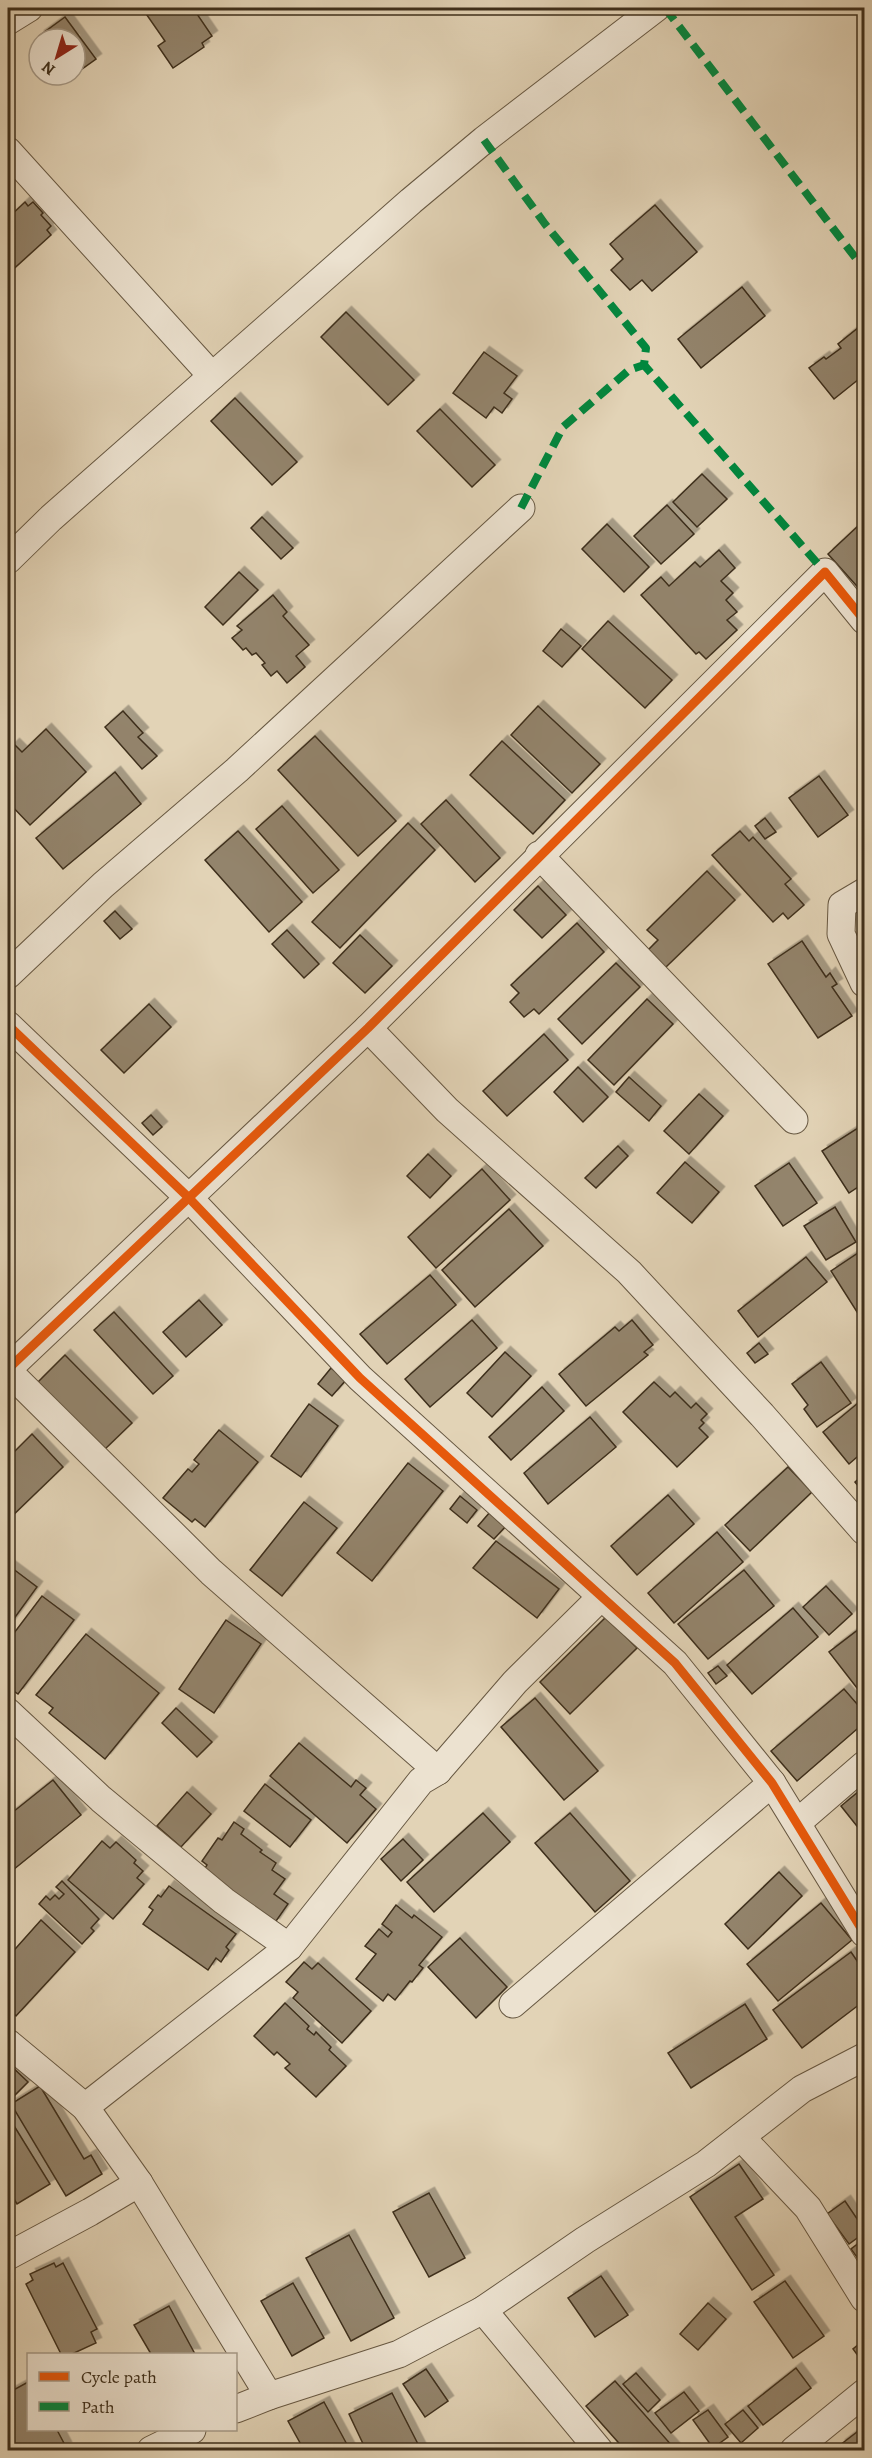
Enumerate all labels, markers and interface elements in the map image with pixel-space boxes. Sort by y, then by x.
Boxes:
north arrow [27,27,87,87]
text: N [37,56,60,80]
legend [27,2353,237,2431]
text: Cycle path [81,2365,157,2389]
text: Path [81,2395,115,2419]

